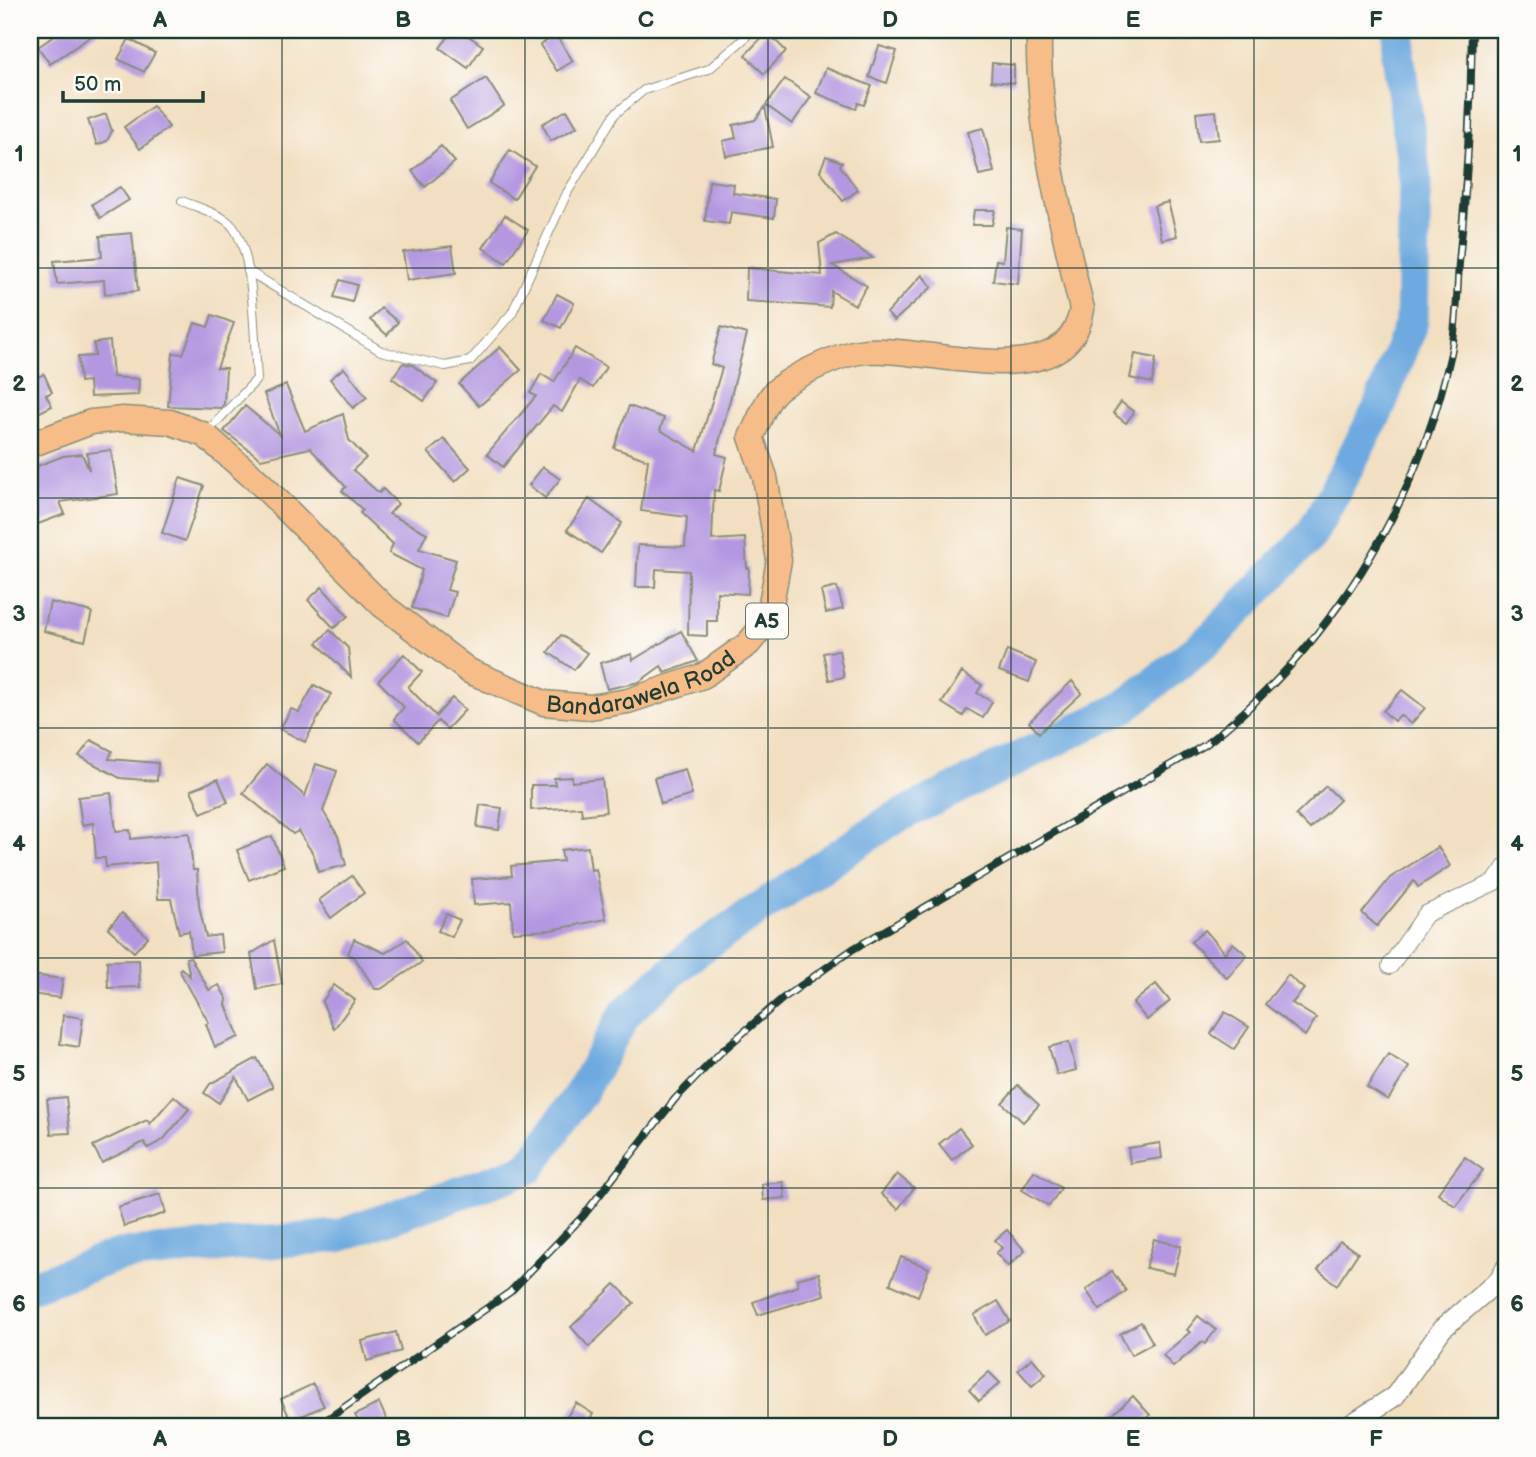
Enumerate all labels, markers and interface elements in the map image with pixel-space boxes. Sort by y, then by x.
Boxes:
text: A [152,6,168,34]
text: B [395,6,411,34]
text: C [638,6,654,34]
text: D [882,6,898,34]
text: E [1126,6,1141,34]
text: F [1369,6,1383,34]
scale bar [63,60,203,104]
text: 50 m [74,72,121,97]
text: 1 [14,140,24,168]
text: 1 [1512,140,1522,168]
text: 2 [12,370,26,398]
text: 2 [1510,370,1524,398]
text: 3 [12,600,26,628]
text: 3 [1510,600,1524,628]
road number: A5 [746,604,788,638]
street label: Bandarawela Road [545,644,741,722]
text: 4 [12,830,26,858]
text: 4 [1510,830,1524,858]
text: 5 [12,1060,26,1088]
text: 5 [1510,1060,1524,1088]
text: 6 [12,1290,26,1318]
text: 6 [1510,1290,1524,1318]
text: A [152,1425,168,1453]
text: B [395,1425,411,1453]
text: C [638,1425,654,1453]
text: D [882,1425,898,1453]
text: E [1126,1425,1141,1453]
text: F [1369,1425,1383,1453]

